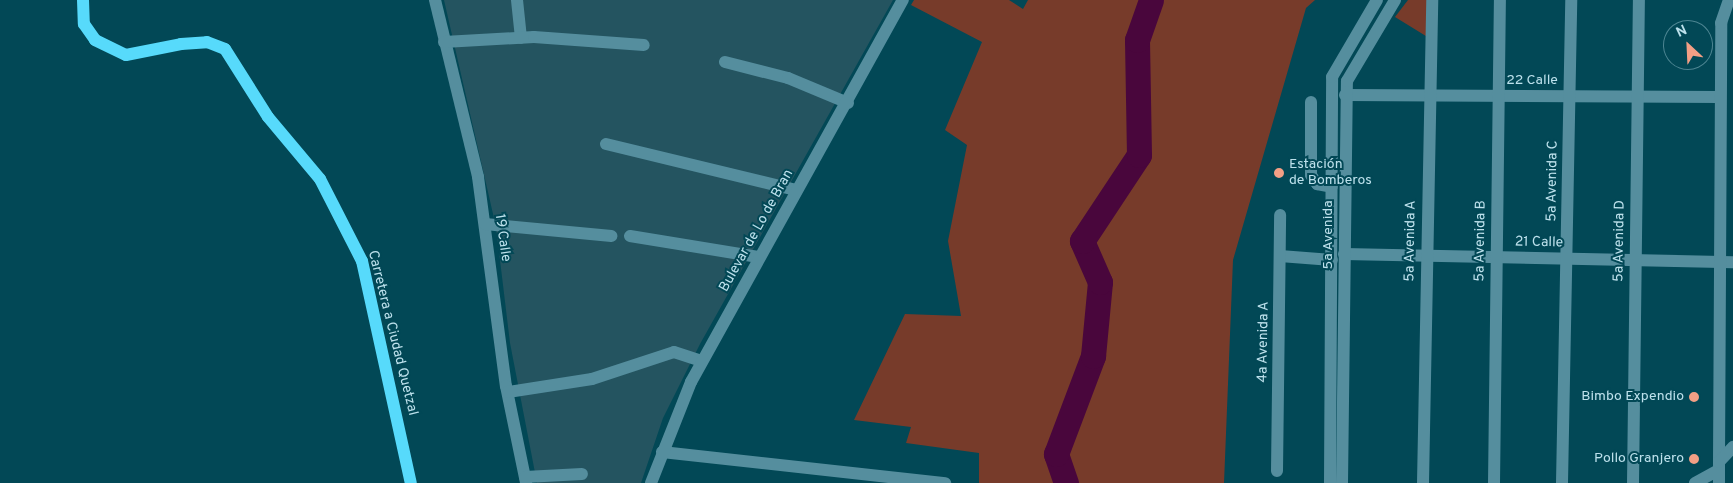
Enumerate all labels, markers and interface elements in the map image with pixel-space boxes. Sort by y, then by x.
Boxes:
north arrow [1663,20,1713,70]
text: N [1674,22,1690,42]
street label: 22 Calle [1506,73,1558,89]
street label: 5a Avenida C [1544,140,1562,222]
place label: Estación de Bomberos [1289,157,1372,190]
street label: Bulevar de Lo de Bran [716,167,798,295]
marker: Estación de Bomberos [1273,167,1285,179]
street label: 5a Avenida [1321,200,1337,270]
street label: 5a Avenida A [1402,200,1420,282]
street label: 5a Avenida B [1472,200,1490,282]
street label: 5a Avenida D [1611,200,1629,282]
street label: 19 Calle [490,213,514,263]
street label: 21 Calle [1515,234,1563,252]
street label: Carretera a Ciudad Quetzal [363,249,421,417]
street label: 4a Avenida A [1255,301,1273,383]
place label: Bimbo Expendio [1581,389,1684,405]
marker: Bimbo Expendio [1688,391,1700,403]
place label: Pollo Granjero [1594,451,1684,467]
marker: Pollo Granjero [1688,453,1700,465]

